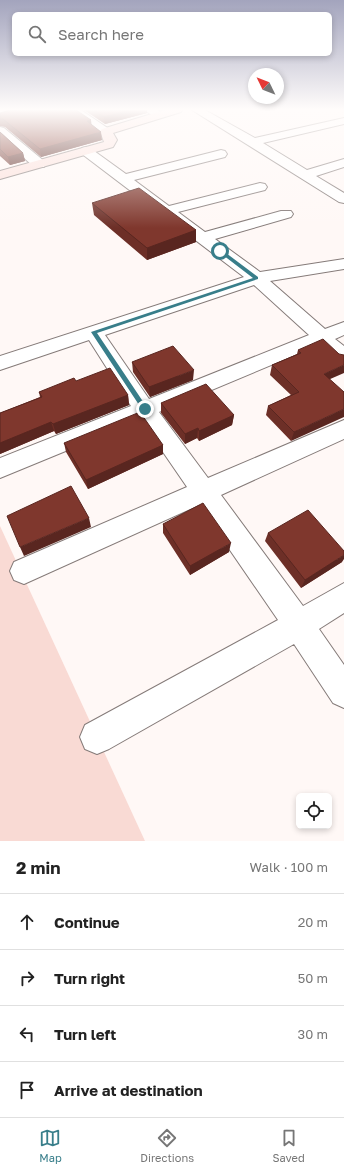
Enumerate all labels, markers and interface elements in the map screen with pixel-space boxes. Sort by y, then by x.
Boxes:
search box [12,12,332,56]
icon: search [26,23,48,45]
text: Search here [58,25,144,43]
north arrow [248,68,284,104]
route start [211,242,229,260]
route end [136,400,154,418]
map controls [296,793,332,829]
button: locate [296,793,332,829]
text: 2 min [16,857,60,878]
text: Walk · 100 m [250,859,328,875]
icon: ahead [16,911,38,933]
text: Continue [54,913,120,931]
text: 20 m [298,914,328,930]
icon: right [16,967,38,989]
text: Turn right [54,969,125,987]
text: 50 m [298,970,328,986]
icon: left [16,1023,38,1045]
text: Turn left [54,1025,116,1043]
text: 30 m [298,1026,328,1042]
icon: arrive [16,1079,38,1101]
text: Arrive at destination [54,1081,203,1099]
tab: Map [39,1127,62,1164]
tab: Directions [140,1127,194,1164]
tab: Saved [273,1127,305,1164]

